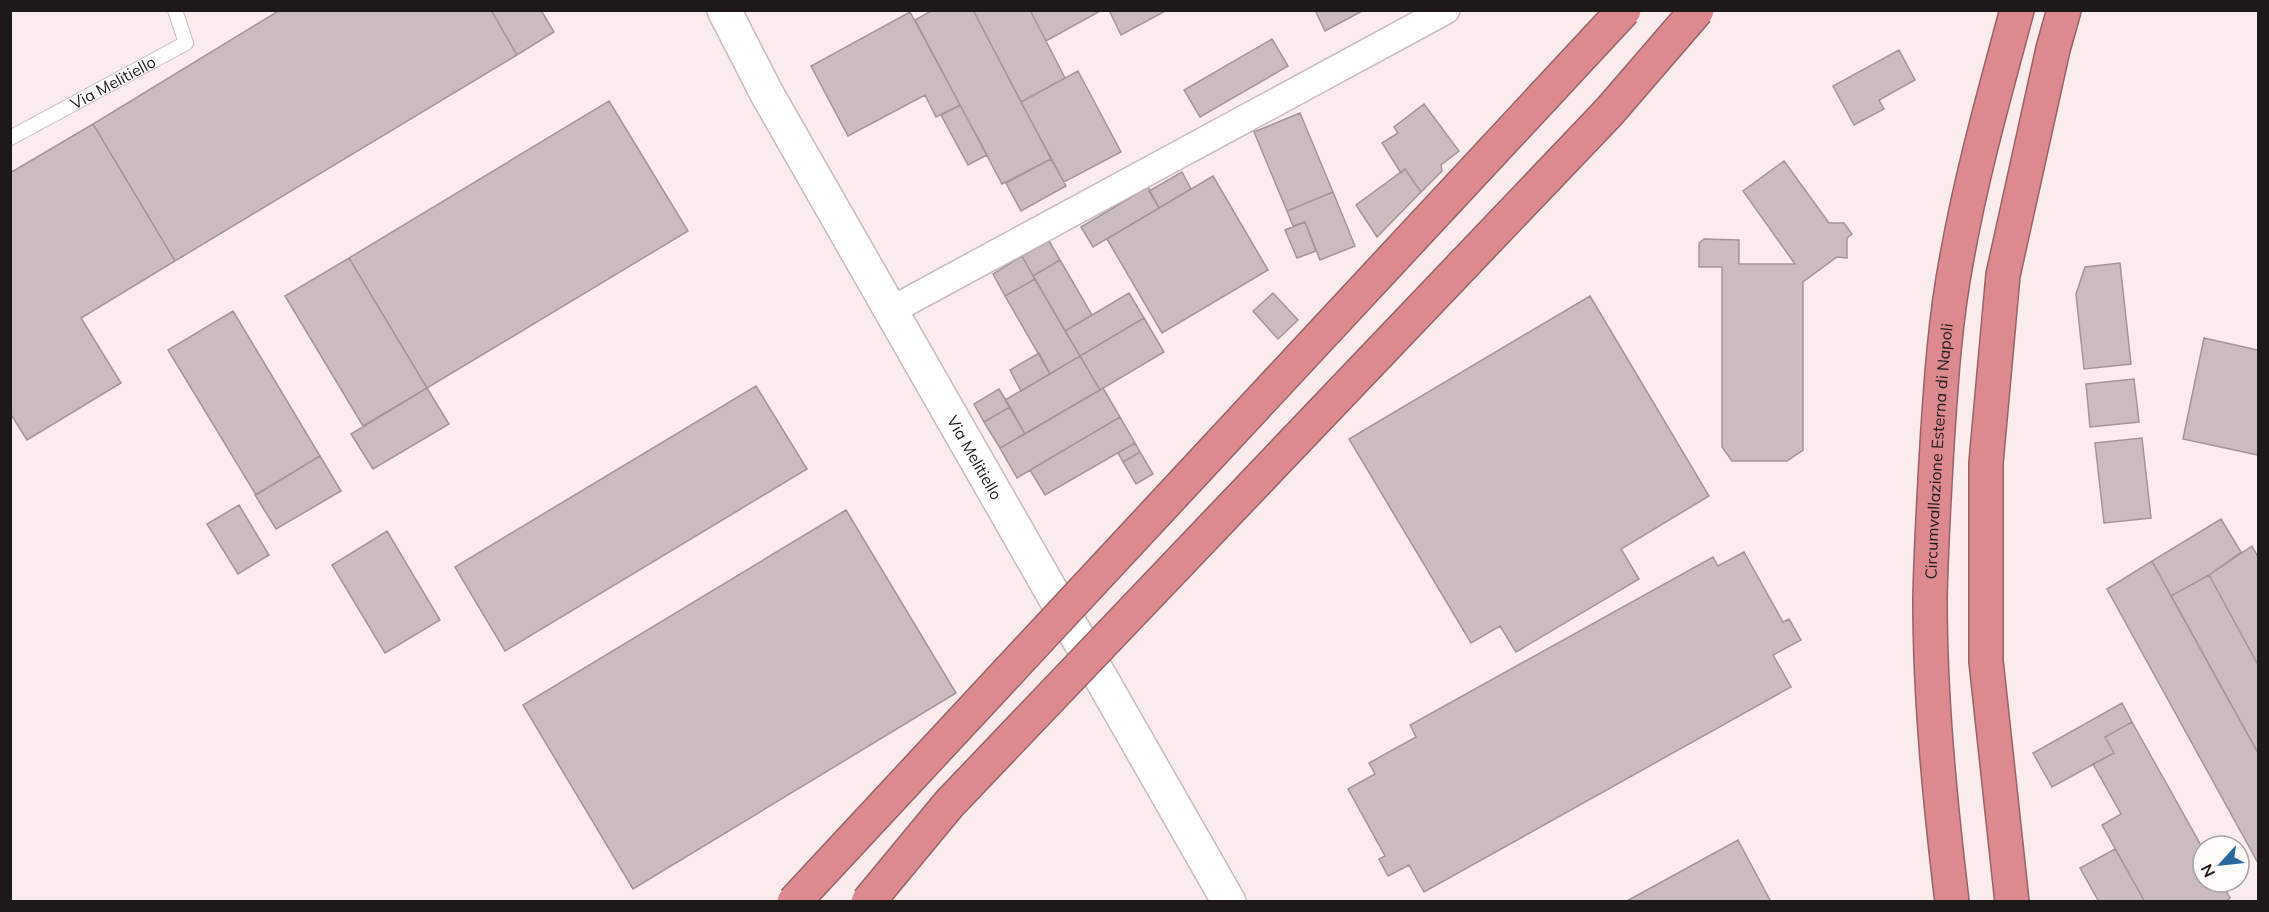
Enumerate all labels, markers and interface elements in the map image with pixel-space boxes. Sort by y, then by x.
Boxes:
street label: Via Melitiello [67,51,159,113]
street label: Circumvallazione Esterna di Napoli [1920,322,1957,579]
street label: Via Melitiello [943,412,1007,503]
north arrow [2191,834,2251,894]
text: N [2196,861,2219,881]

